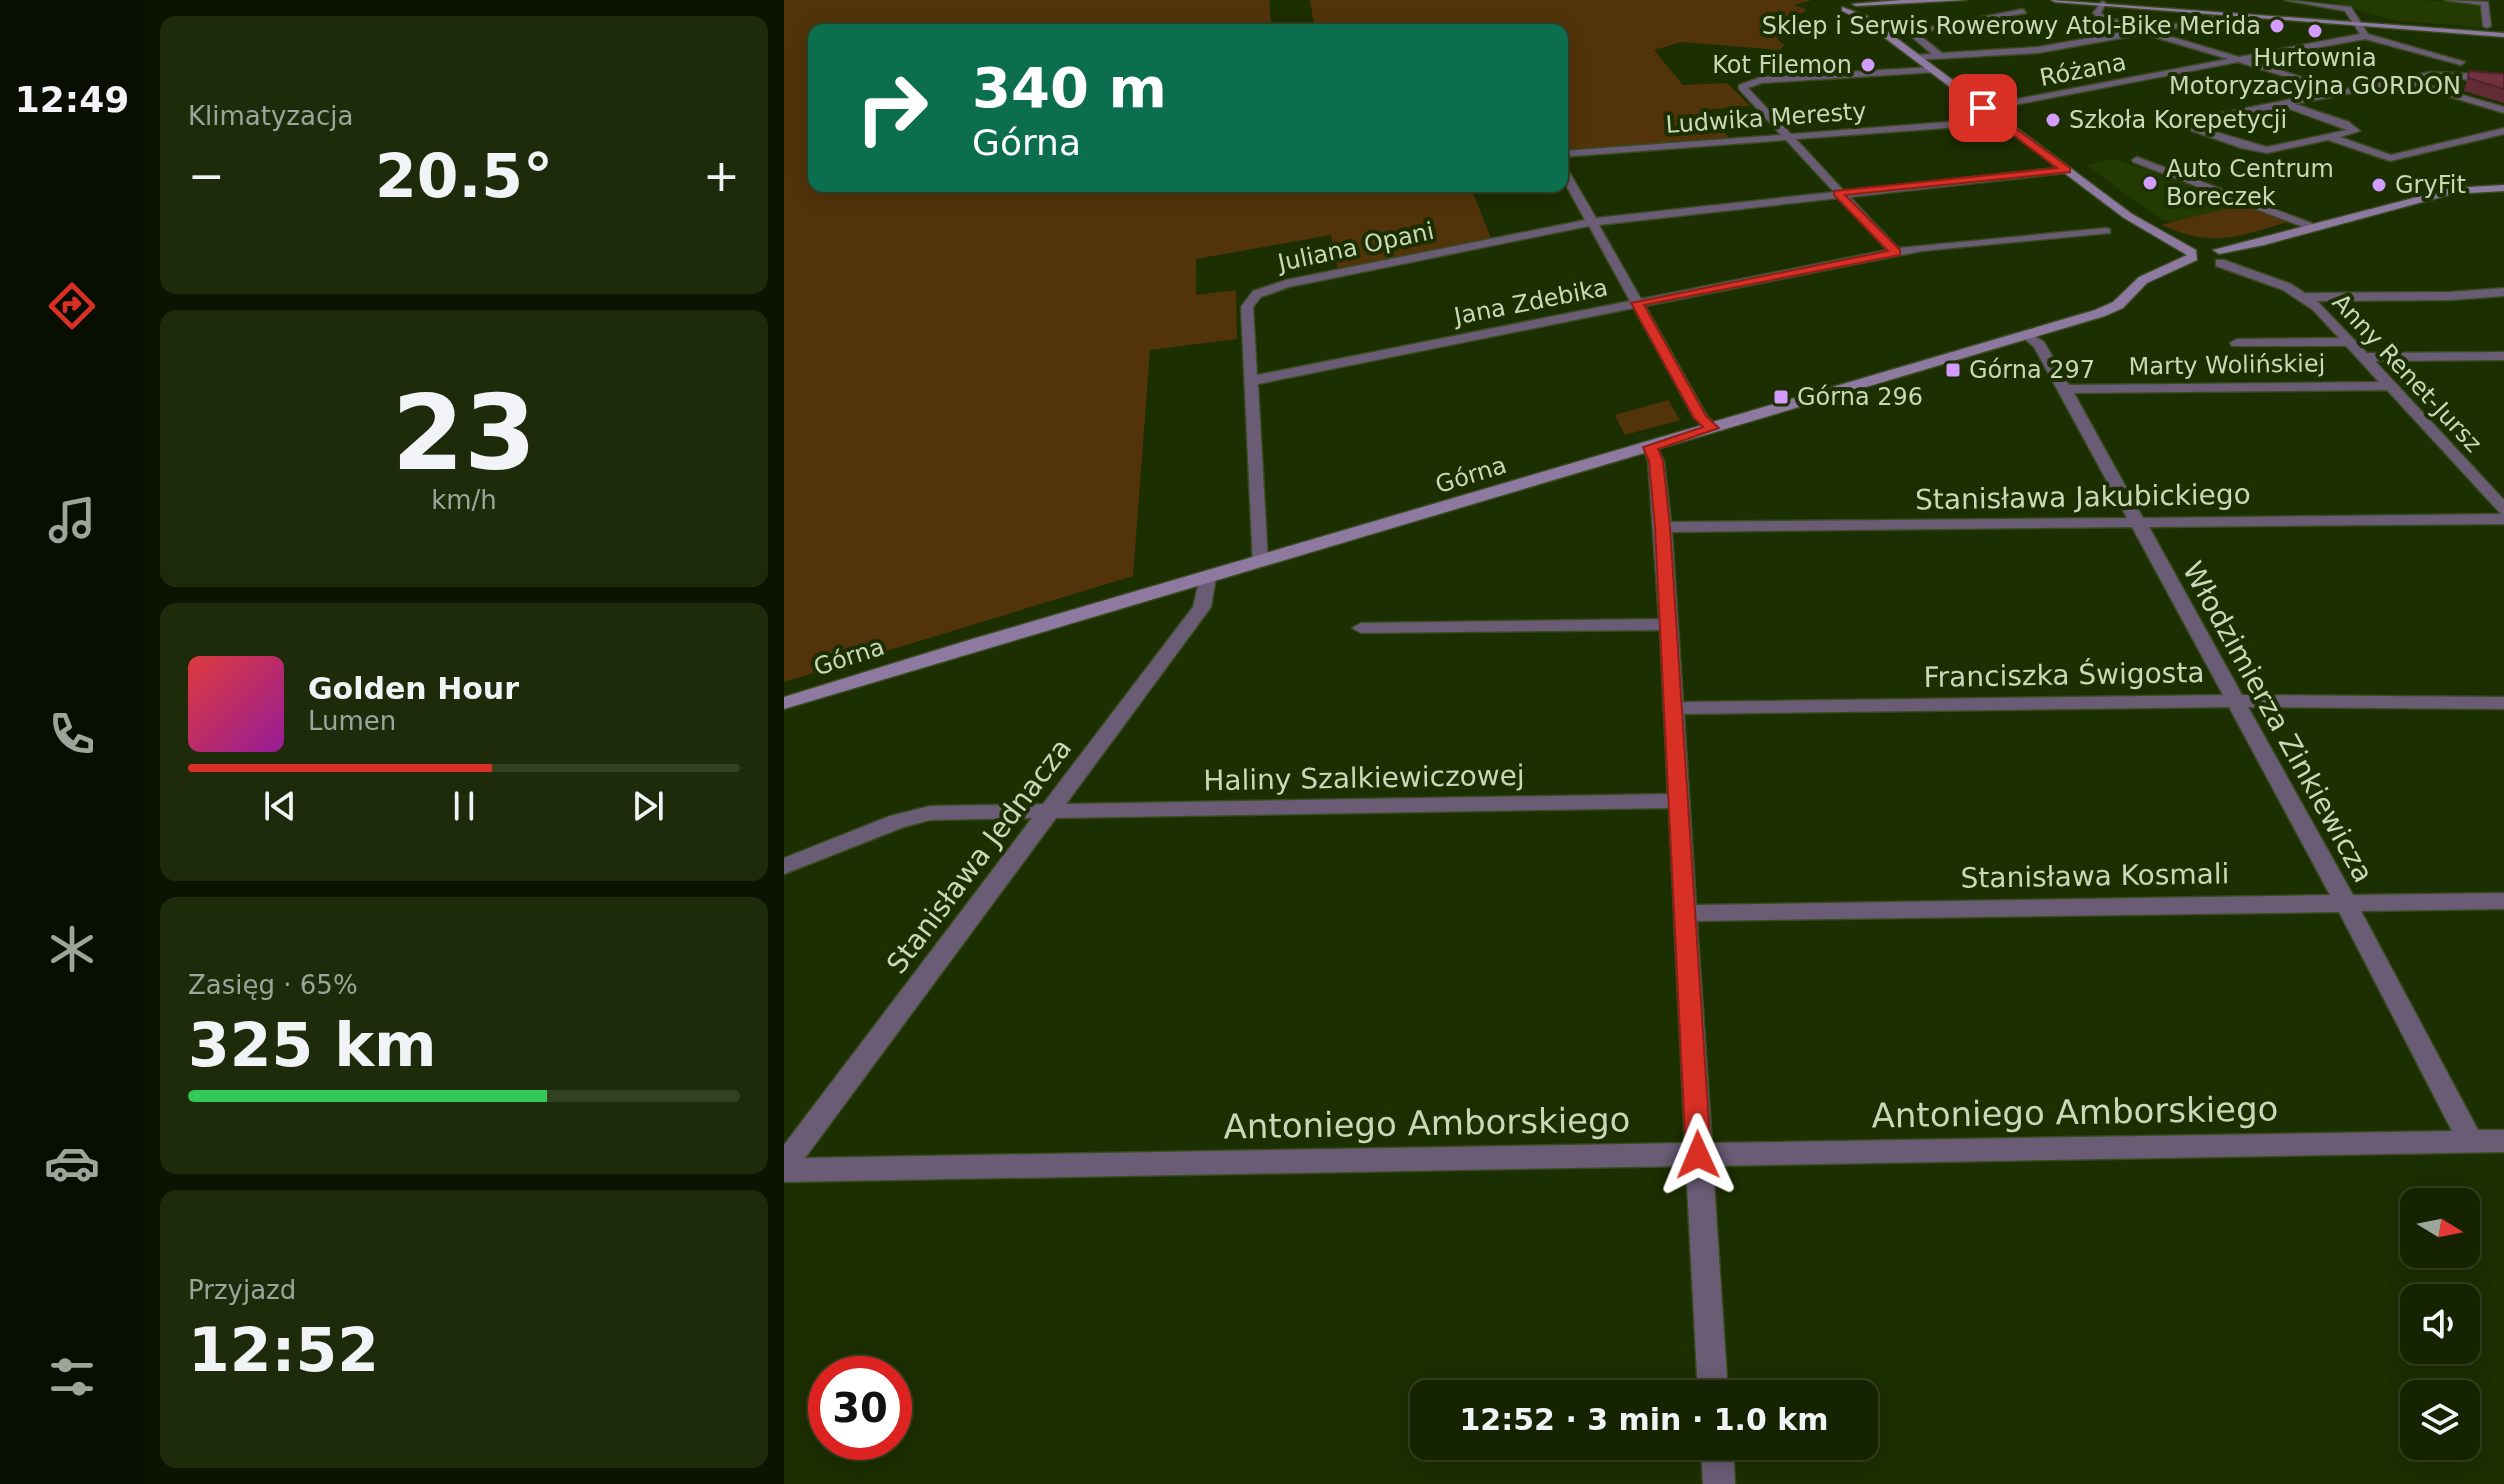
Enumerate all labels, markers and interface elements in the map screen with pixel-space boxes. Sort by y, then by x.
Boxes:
place label: Sklep i Serwis Rowerowy Atol-Bike Merida [1762,12,2261,40]
marker: Sklep i Serwis Rowerowy Atol-Bike Merida [2268,17,2286,35]
marker: Hurtownia Motoryzacyjna GORDON [2306,22,2324,40]
place label: Hurtownia Motoryzacyjna GORDON [2169,44,2461,100]
street label: Różana [2037,48,2129,92]
place label: Kot Filemon [1712,51,1852,79]
text: 340 m [972,55,1167,120]
icon: right [840,56,944,160]
marker: Kot Filemon [1859,56,1877,74]
pin [1949,74,2017,142]
text: 12:49 [15,79,129,120]
icon: arrive [1961,86,2005,130]
street label: Ludwika Meresty [1665,97,1867,139]
text: Klimatyzacja [188,101,353,131]
place label: Szkoła Korepetycji [2069,106,2287,134]
marker: Szkoła Korepetycji [2044,111,2062,129]
text: Górna [972,122,1081,163]
text: 20.5° [375,141,553,211]
text: − [188,150,225,201]
text: + [703,150,740,201]
place label: Auto Centrum Boreczek [2166,155,2334,211]
place label: GryFit [2395,171,2466,199]
marker: Auto Centrum Boreczek [2141,174,2159,192]
marker: GryFit [2370,176,2388,194]
street label: Juliana Opani [1274,217,1436,278]
street label: Jana Zdebika [1450,273,1610,331]
icon: directions [44,278,100,334]
street label: Anny Renet-Jursz [2327,288,2487,458]
street label: Marty Wolińskiej [2128,349,2326,381]
place label: Górna 297 [1969,356,2095,384]
marker: Górna 297 [1944,361,1962,379]
text: 23 [392,372,536,494]
place label: Górna 296 [1797,383,1923,411]
marker: Górna 296 [1772,388,1790,406]
street label: Górna [1432,451,1510,499]
street label: Stanisława Jakubickiego [1915,478,2251,516]
text: km/h [431,485,497,515]
icon: music [44,492,100,548]
street label: Włodzimierza Zinkiewicza [2176,556,2380,888]
street label: Górna [810,632,888,682]
street label: Franciszka Świgosta [1923,655,2205,694]
text: Golden Hour [308,671,519,706]
icon: phone [44,706,100,762]
text: Lumen [308,706,396,736]
street label: Stanisława Jednacza [880,732,1078,980]
street label: Haliny Szalkiewiczowej [1203,759,1525,797]
icon: previous [258,784,302,828]
icon: pause [442,784,486,828]
icon: next [626,784,670,828]
street label: Stanisława Kosmali [1960,857,2230,895]
icon: climate [44,921,100,977]
text: Zasięg · 65% [188,970,358,1000]
text: 325 km [188,1010,437,1080]
street label: Antoniego Amborskiego [1871,1088,2279,1136]
street label: Antoniego Amborskiego [1223,1099,1631,1147]
position arrow [1656,1113,1740,1197]
icon: car [44,1135,100,1191]
north arrow [2400,1188,2480,1268]
map controls [2400,1188,2480,1460]
text: Przyjazd [188,1275,296,1305]
button: sound [2400,1284,2480,1364]
text: 12:52 [188,1315,379,1385]
icon: filters [44,1349,100,1405]
speed limit sign: 30 [808,1356,912,1460]
button: layers [2400,1380,2480,1460]
text: 12:52 · 3 min · 1.0 km [1459,1402,1829,1437]

